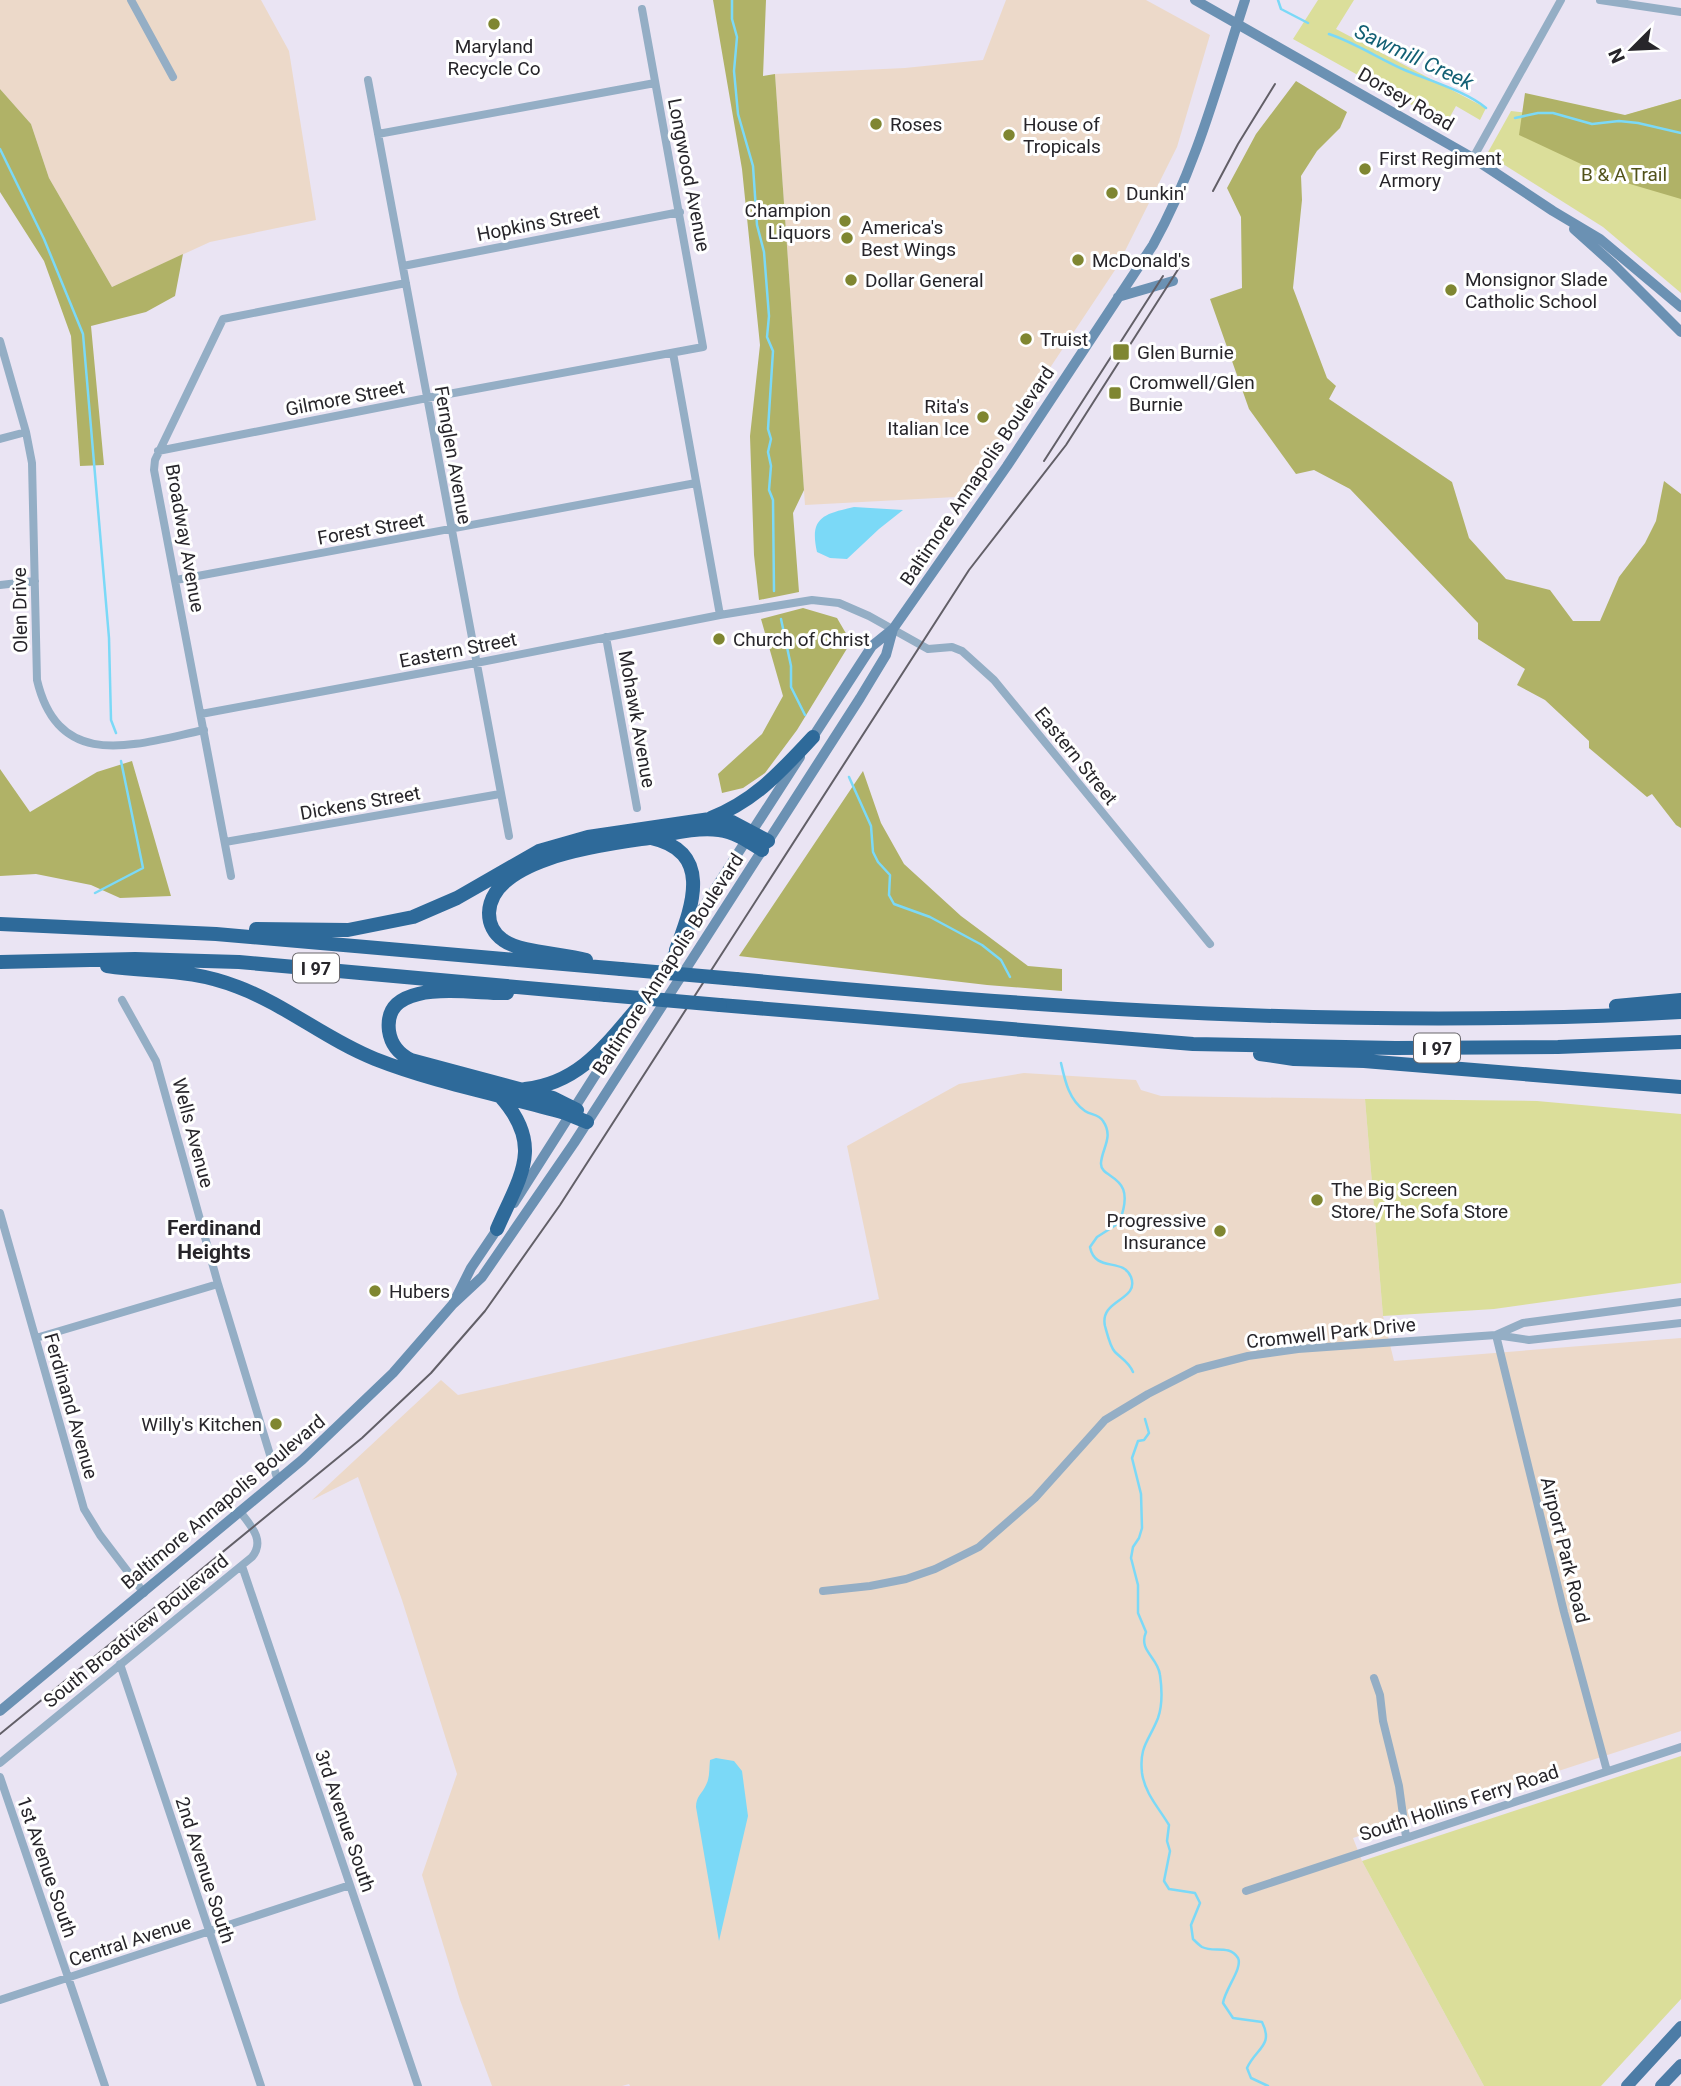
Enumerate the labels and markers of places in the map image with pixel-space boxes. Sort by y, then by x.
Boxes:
marker: Maryland Recycle Co [486,16,502,32]
place label: Maryland Recycle Co [447,35,541,80]
place label: Roses [890,113,942,136]
place label: House of Tropicals [1023,113,1101,158]
marker: Roses [868,116,884,132]
marker: House of Tropicals [1001,127,1017,143]
place label: First Regiment Armory [1379,147,1502,192]
marker: First Regiment Armory [1357,161,1373,177]
place label: Dunkin' [1126,182,1187,205]
marker: Dunkin' [1104,185,1120,201]
place label: Champion Liquors [745,199,831,244]
marker: Champion Liquors [837,213,853,229]
place label: America's Best Wings [861,216,956,261]
marker: America's Best Wings [839,230,855,246]
place label: McDonald's [1092,249,1190,272]
marker: McDonald's [1070,252,1086,268]
place label: Monsignor Slade Catholic School [1465,268,1608,313]
place label: Dollar General [865,269,984,292]
marker: Dollar General [843,272,859,288]
marker: Monsignor Slade Catholic School [1443,282,1459,298]
place label: Truist [1040,328,1088,351]
marker: Truist [1018,331,1034,347]
place label: Glen Burnie [1137,341,1234,364]
marker: Glen Burnie [1111,342,1131,362]
place label: Cromwell/Glen Burnie [1129,371,1255,416]
marker: Cromwell/Glen Burnie [1107,385,1123,401]
place label: Rita's Italian Ice [887,395,969,440]
marker: Rita's Italian Ice [975,409,991,425]
place label: Church of Christ [733,628,870,651]
marker: Church of Christ [711,631,727,647]
place label: The Big Screen Store/The Sofa Store [1331,1178,1508,1223]
marker: The Big Screen Store/The Sofa Store [1309,1192,1325,1208]
place label: Progressive Insurance [1107,1209,1206,1254]
marker: Progressive Insurance [1212,1223,1228,1239]
place label: Hubers [389,1280,450,1303]
marker: Hubers [367,1283,383,1299]
place label: Willy's Kitchen [141,1413,262,1436]
marker: Willy's Kitchen [268,1416,284,1432]

